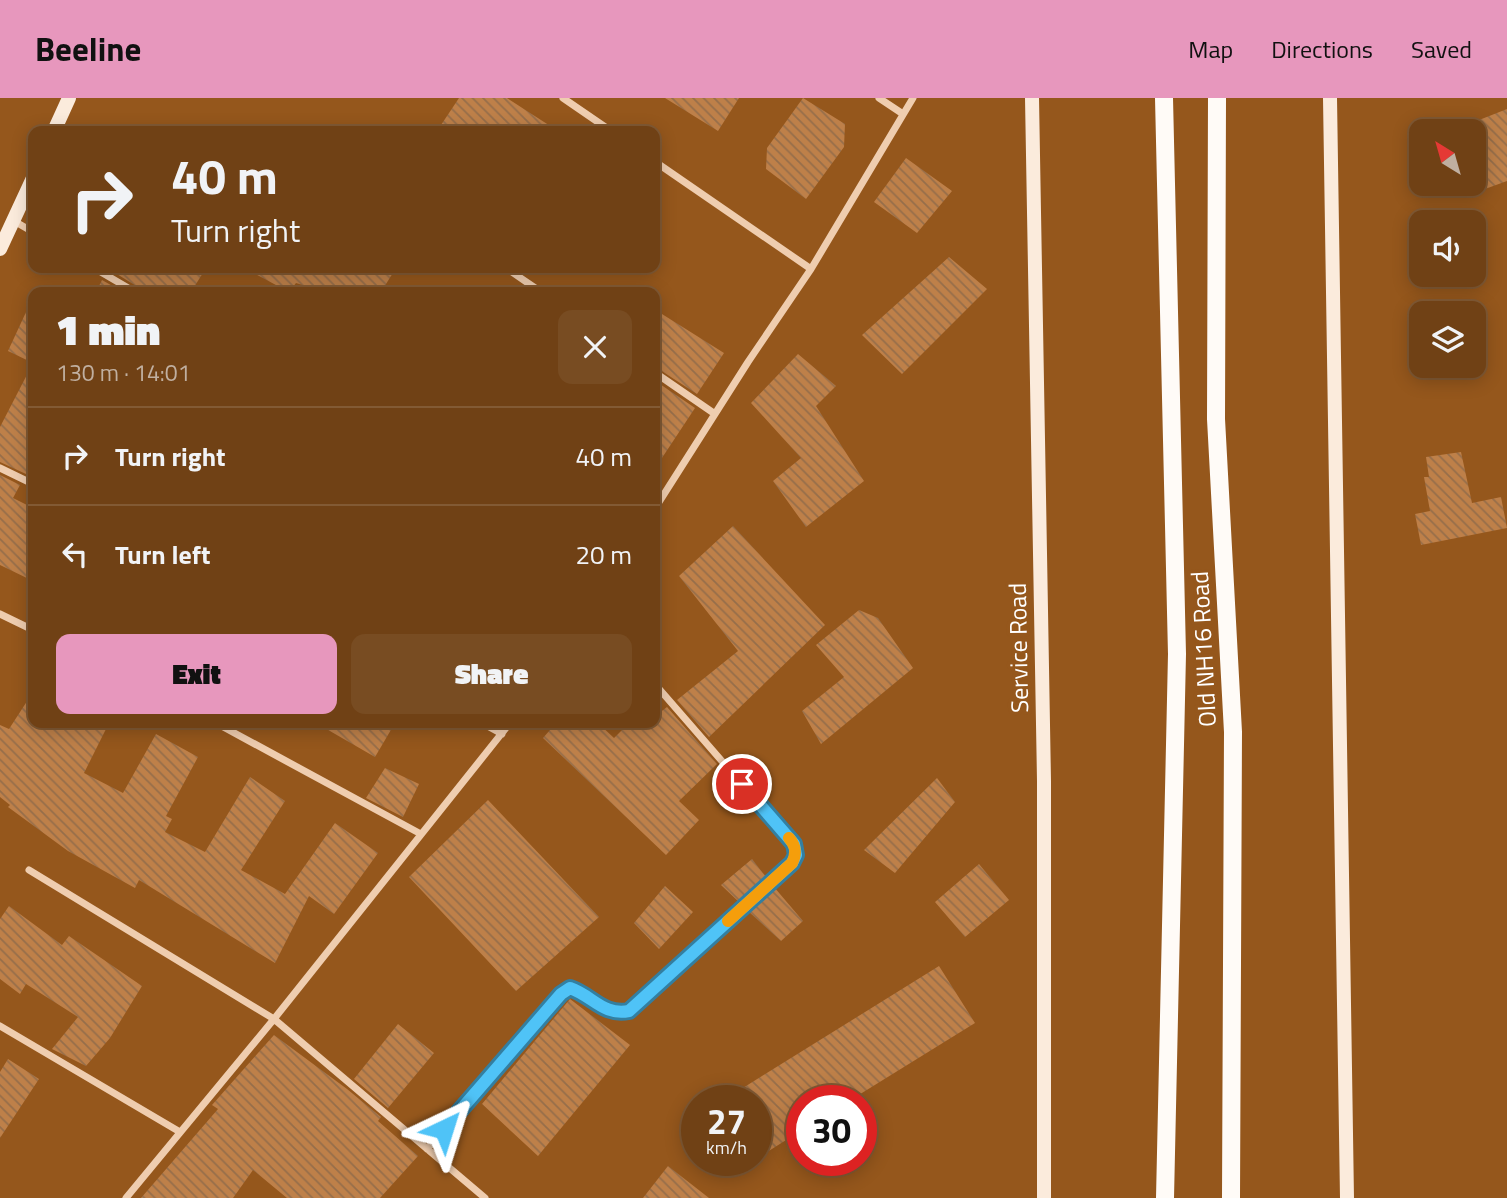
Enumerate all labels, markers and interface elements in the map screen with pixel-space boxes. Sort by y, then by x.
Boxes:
text: Beeline [35,24,141,74]
text: Map [1188,31,1233,67]
text: Directions [1271,31,1373,67]
text: Saved [1411,31,1472,67]
north arrow [1409,119,1486,196]
map controls [1409,119,1486,378]
text: 40 m [171,138,278,213]
icon: right [56,154,147,245]
text: Turn right [171,206,300,254]
button: sound [1409,210,1486,287]
text: 1 min [56,297,160,361]
button: layers [1409,301,1486,378]
button: close [558,310,632,384]
text: 130 m · 14:01 [56,355,191,390]
icon: right [56,437,94,475]
text: Turn right [115,437,226,476]
text: 40 m [575,437,632,476]
icon: left [56,535,94,573]
text: Turn left [115,535,210,574]
text: 20 m [575,535,632,574]
street label: Old NH16 Road [1181,570,1225,728]
street label: Service Road [999,583,1037,713]
button: Exit [56,634,337,714]
button: Share [351,634,632,714]
pin [712,754,772,814]
icon: arrive [723,765,761,803]
speed limit sign: 30 [786,1085,877,1176]
position arrow [407,1092,481,1166]
text: 27 [707,1094,746,1148]
text: km/h [706,1134,747,1161]

